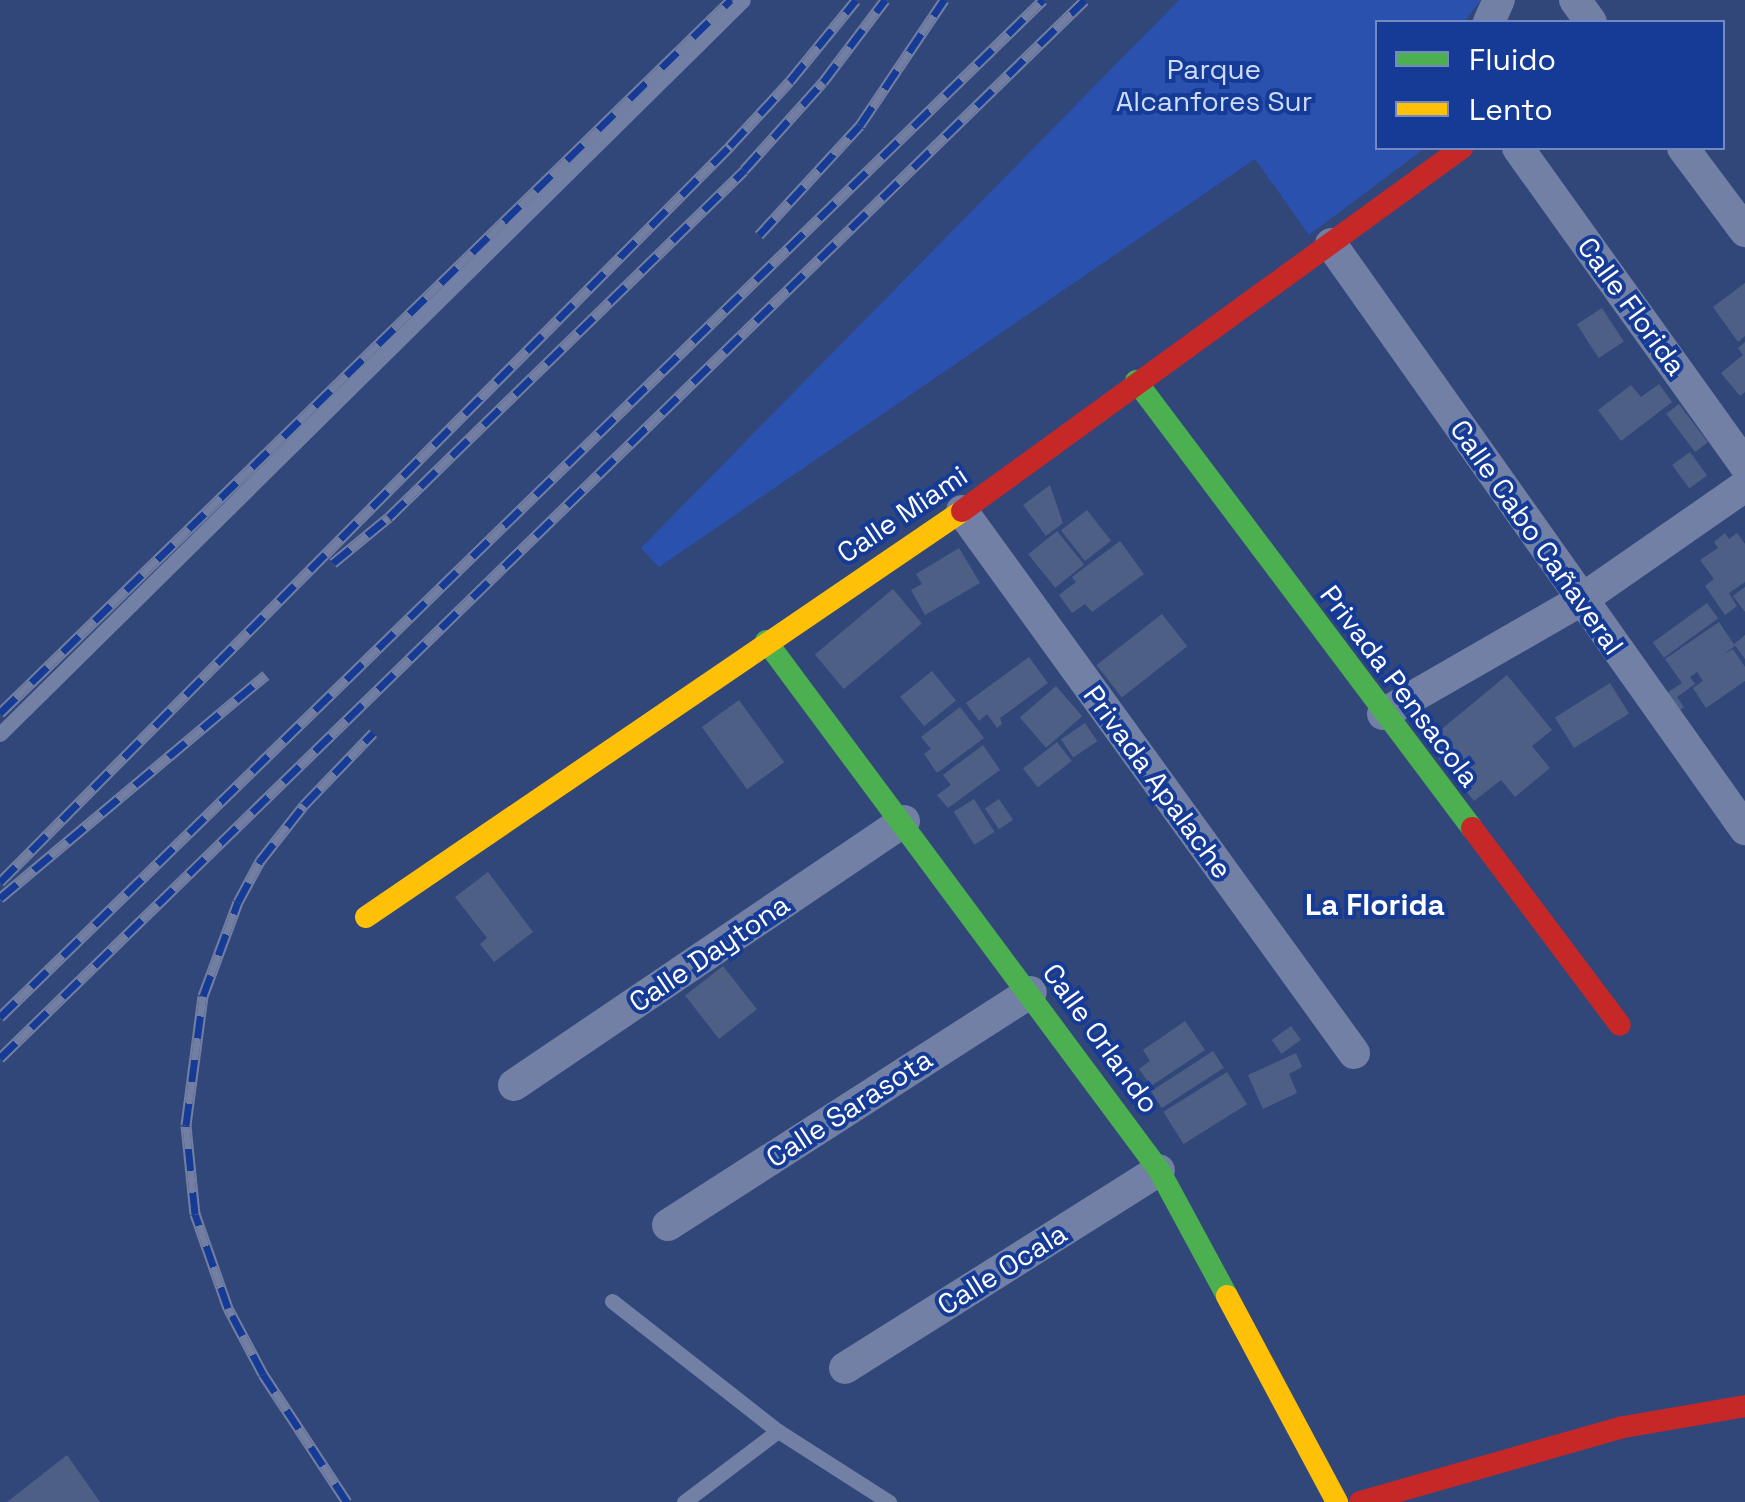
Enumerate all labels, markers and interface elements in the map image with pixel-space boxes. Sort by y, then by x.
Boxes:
legend [1375,20,1725,150]
text: Fluido [1469,40,1556,79]
park label: Parque Alcanfores Sur [1116,52,1312,118]
text: Lento [1469,90,1553,129]
street label: Calle Florida [1571,230,1693,382]
street label: Calle Cabo Cañaveral [1443,413,1631,661]
street label: Calle Miami [831,458,973,570]
street label: Privada Pensacola [1313,579,1487,793]
street label: Privada Apalache [1077,679,1239,885]
street label: Calle Daytona [623,887,795,1019]
district label: La Florida [1305,887,1445,923]
street label: Calle Orlando [1036,957,1166,1119]
street label: Calle Sarasota [760,1042,938,1174]
street label: Calle Ocala [931,1216,1073,1322]

